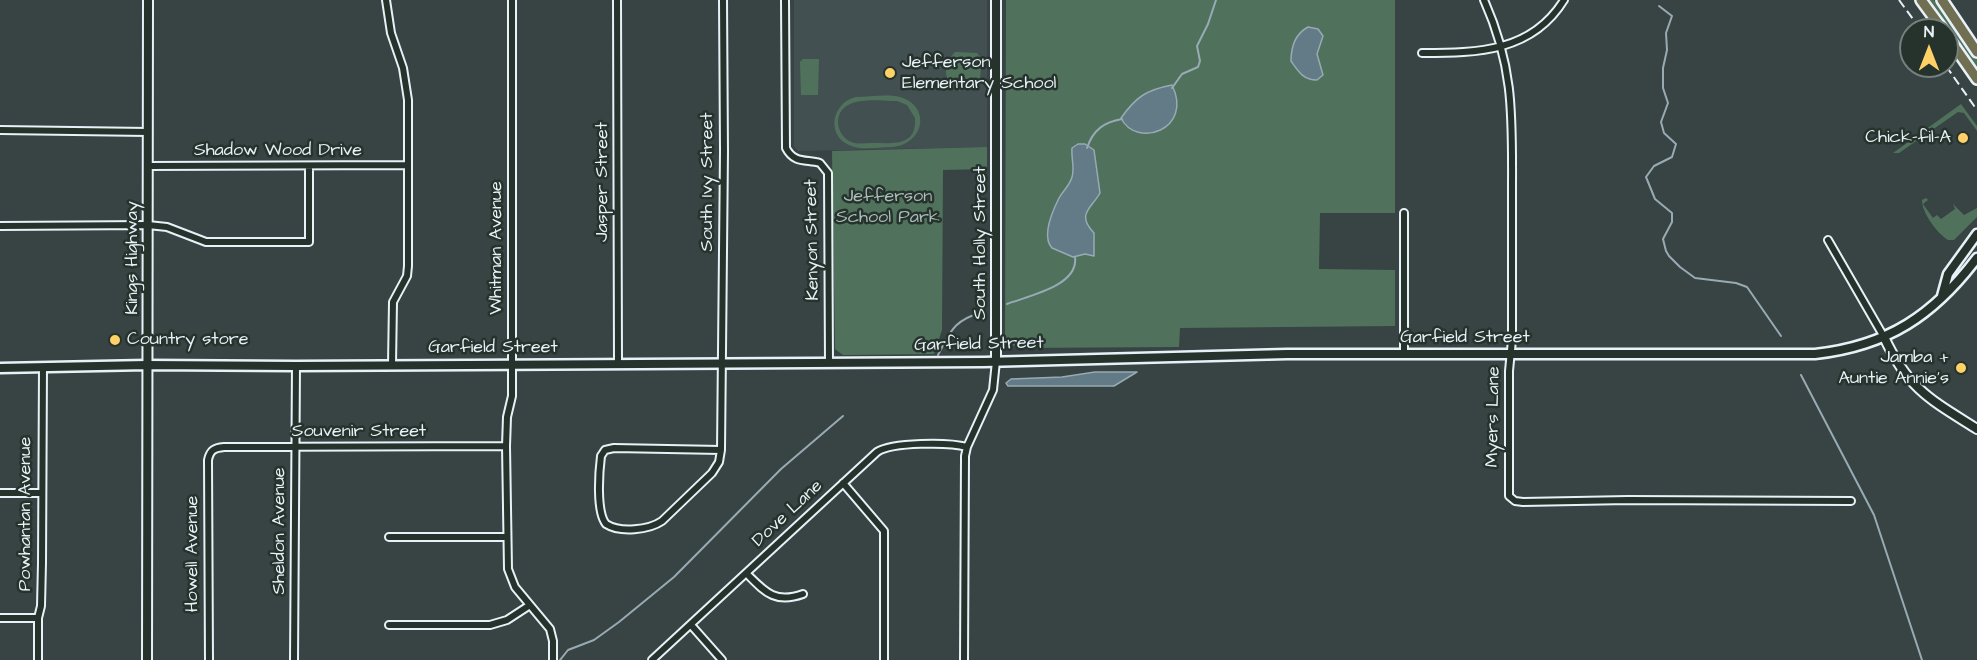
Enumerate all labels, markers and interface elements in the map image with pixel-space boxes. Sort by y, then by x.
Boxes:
north arrow [1899,18,1959,78]
text: N [1924,21,1934,43]
place label: Jefferson Elementary School [902,52,1056,94]
marker: Jefferson Elementary School [883,66,897,80]
street label: South Ivy Street [697,113,719,251]
street label: Jasper Street [592,122,614,242]
place label: Chick-fil-A [1865,127,1951,149]
marker: Chick-fil-A [1956,131,1970,145]
street label: Shadow Wood Drive [194,140,362,162]
street label: South Holly Street [970,166,992,320]
street label: Kenyon Street [801,179,825,301]
street label: Whitman Avenue [486,181,508,315]
park label: Jefferson School Park [836,186,940,228]
street label: Kings Highway [122,201,144,315]
street label: Garfield Street [1400,327,1530,349]
place label: Country store [127,329,248,351]
marker: Country store [108,333,122,347]
street label: Garfield Street [914,333,1044,357]
street label: Garfield Street [428,337,558,359]
place label: Jamba + Auntie Annie's [1838,347,1949,389]
marker: Jamba + Auntie Annie's [1954,361,1968,375]
street label: Myers Lane [1482,366,1506,468]
street label: Souvenir Street [292,421,426,443]
street label: Powhantan Avenue [15,437,37,591]
street label: Sheldon Avenue [269,467,291,595]
street label: Dove Lane [748,476,828,552]
street label: Howell Avenue [182,496,204,612]

